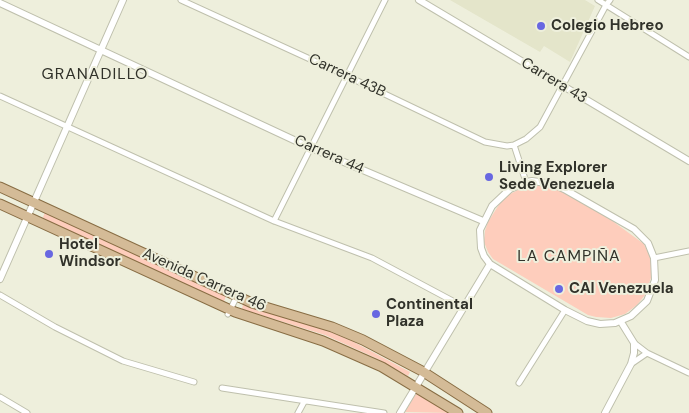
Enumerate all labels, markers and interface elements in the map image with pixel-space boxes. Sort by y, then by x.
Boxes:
place label: Colegio Hebreo [551,17,664,35]
marker: Colegio Hebreo [535,20,547,32]
street label: Carrera 43B [306,50,388,102]
street label: Carrera 43 [518,54,590,108]
district label: GRANADILLO [40,65,150,85]
street label: Carrera 44 [291,132,367,178]
place label: Living Explorer Sede Venezuela [499,159,615,194]
marker: Living Explorer Sede Venezuela [483,171,495,183]
place label: Hotel Windsor [59,236,121,271]
street label: Avenida Carrera 46 [139,245,269,315]
district label: LA CAMPIÑA [516,247,622,267]
marker: Hotel Windsor [43,248,55,260]
place label: CAI Venezuela [569,280,674,298]
marker: CAI Venezuela [553,283,565,295]
place label: Continental Plaza [386,296,473,331]
marker: Continental Plaza [370,308,382,320]

